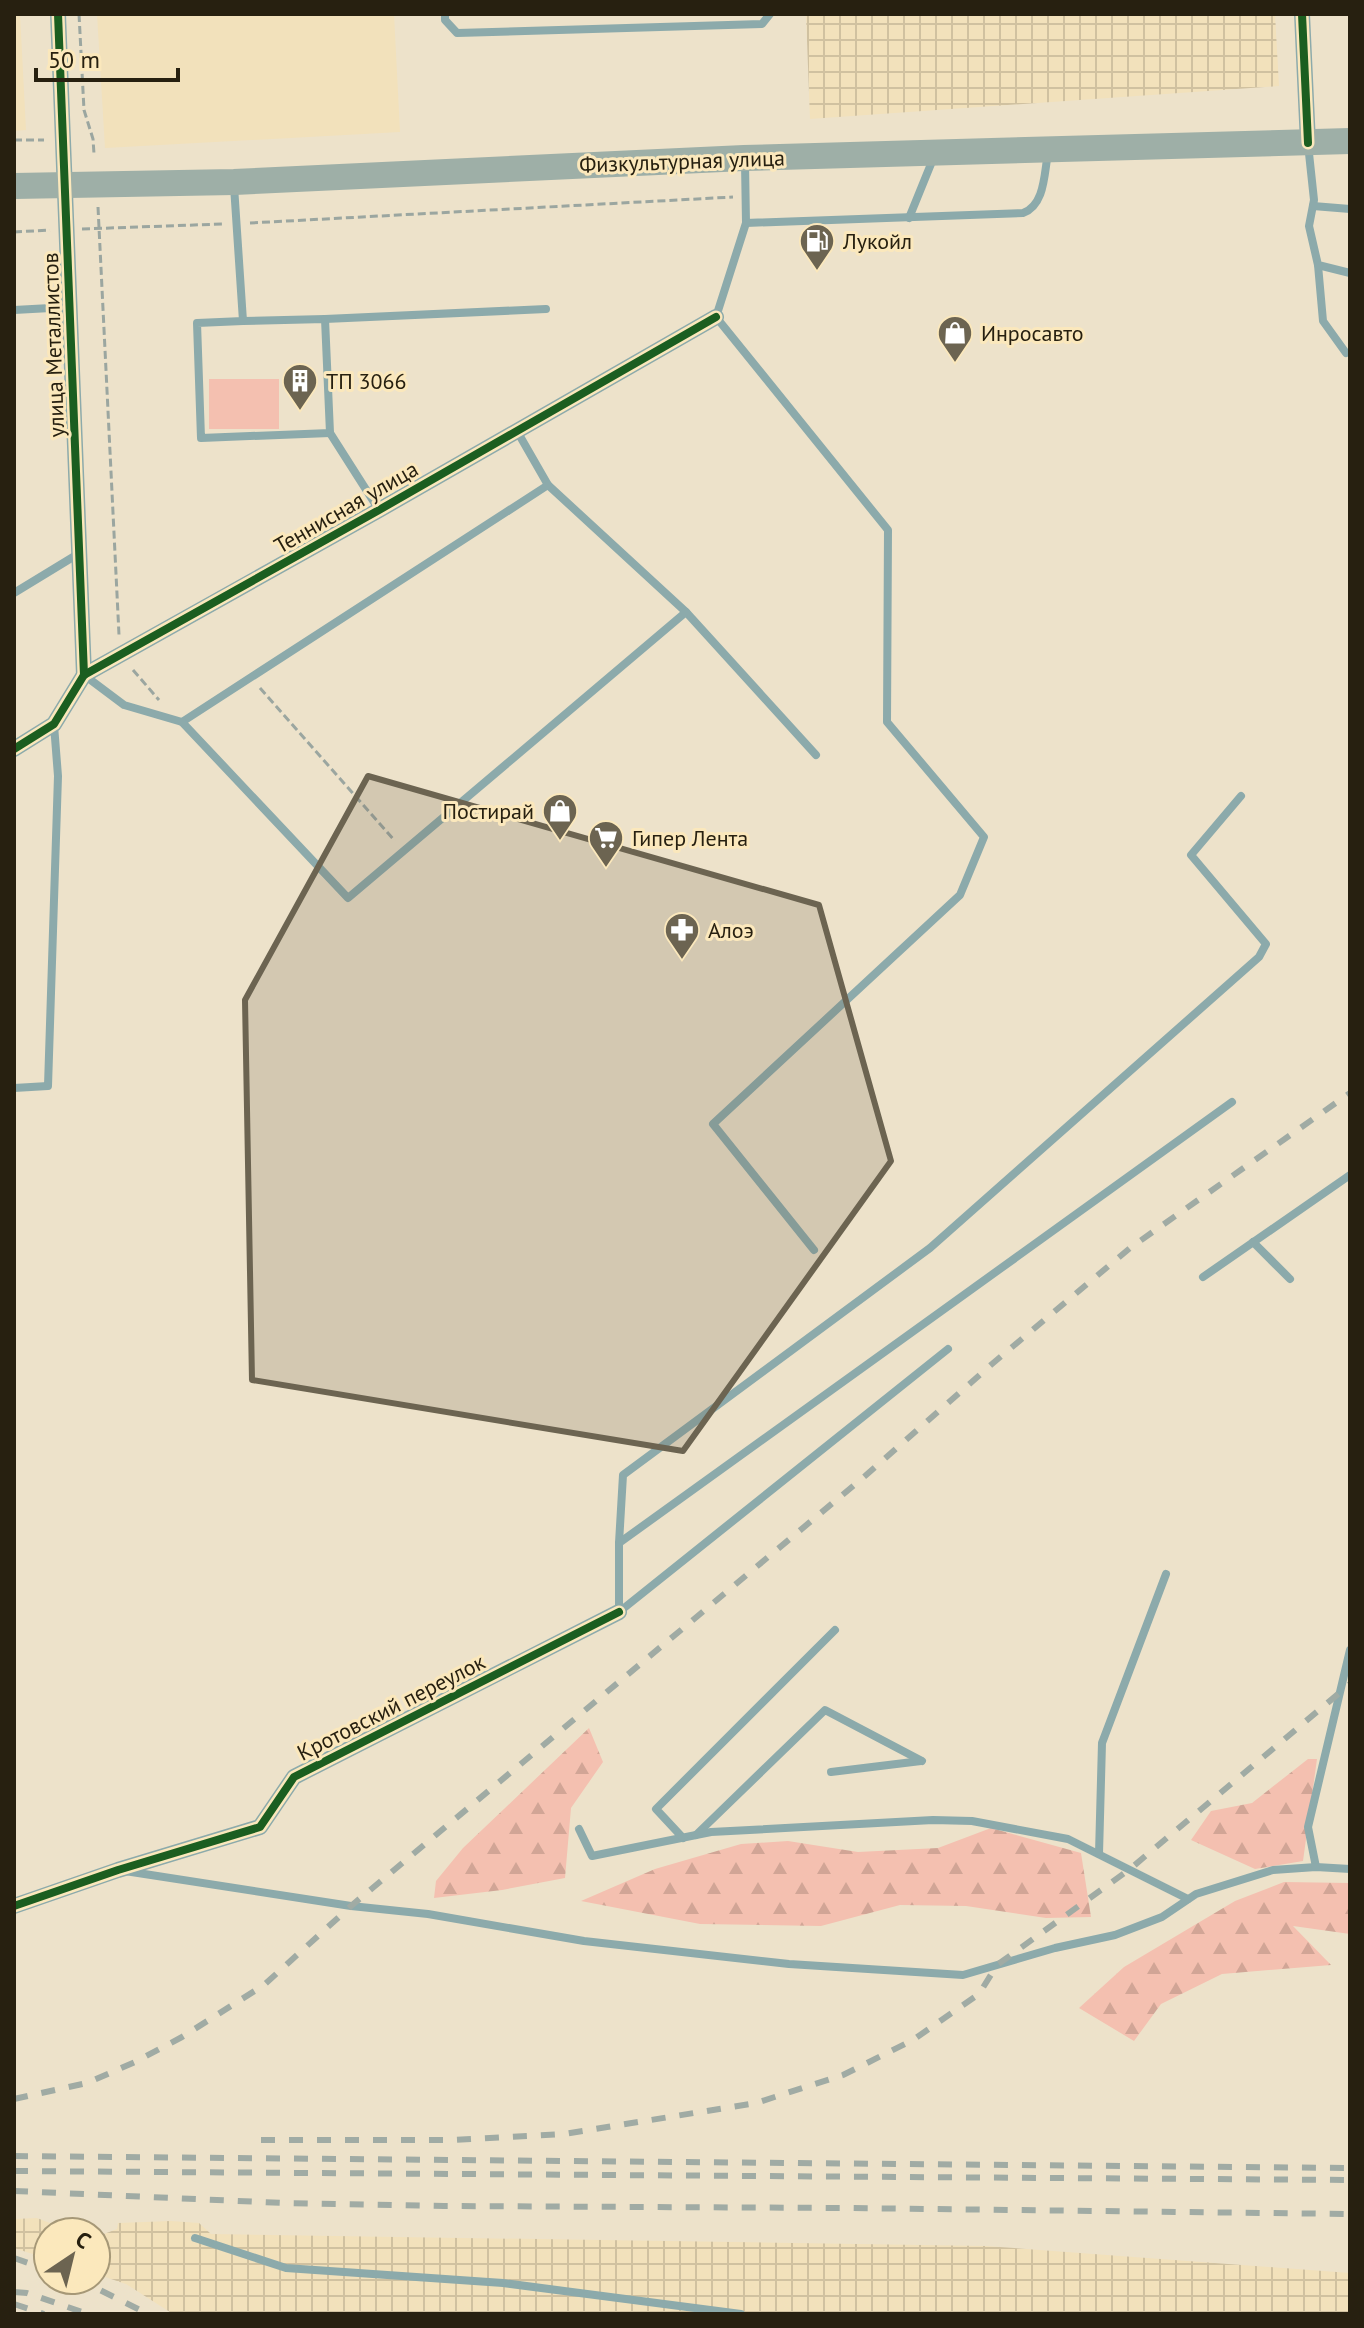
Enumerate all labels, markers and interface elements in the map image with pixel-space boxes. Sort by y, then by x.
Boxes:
scale bar [36,32,178,82]
text: 50 m [48,44,100,75]
street label: Физкультурная улица [579,143,785,179]
fuel station icon: Лукойл [798,222,836,272]
place label: Лукойл [842,227,912,255]
street label: улица Металлистов [36,252,70,438]
shop icon: Инросавто [936,314,974,364]
place label: Инросавто [981,319,1084,347]
building icon: ТП 3066 [281,362,319,412]
place label: ТП 3066 [326,367,407,395]
street label: Теннисная улица [269,455,423,559]
shop icon: Постирай [541,792,579,842]
place label: Постирай [443,797,534,825]
supermarket icon: Гипер Лента [587,819,625,869]
place label: Гипер Лента [632,824,748,852]
pharmacy icon: Алоэ [663,911,701,961]
place label: Алоэ [708,916,754,944]
street label: Кротовский переулок [292,1647,490,1767]
north arrow [32,2216,112,2296]
text: С [70,2225,97,2255]

